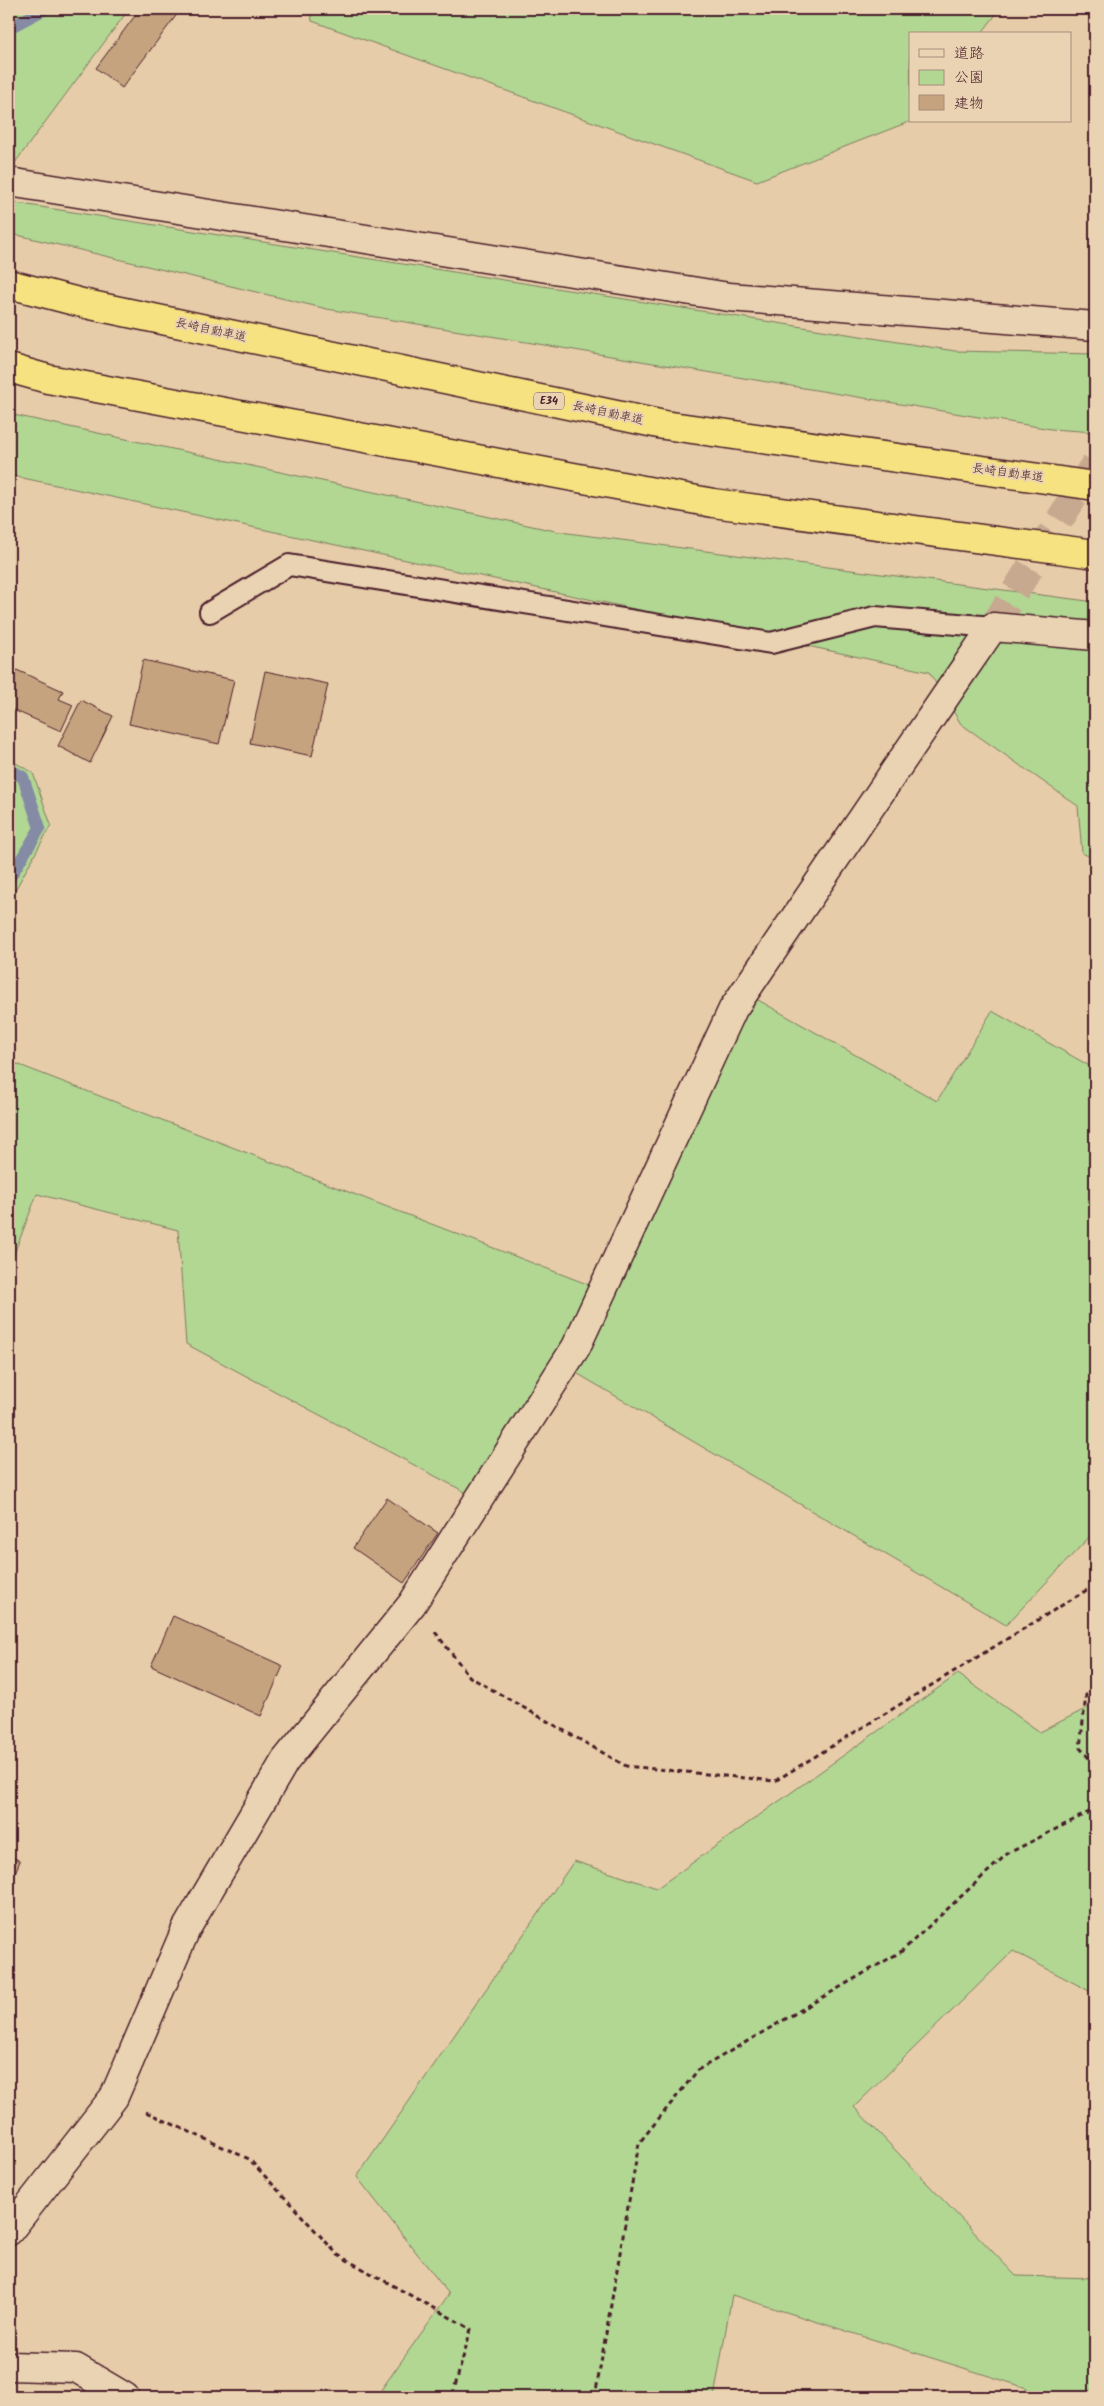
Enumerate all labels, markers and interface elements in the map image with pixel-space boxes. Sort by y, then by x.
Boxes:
legend [909,32,1072,122]
text: 道路 [954,42,984,66]
text: 公園 [954,66,984,90]
text: 建物 [954,92,984,116]
street label: 長崎自動車道 [174,313,248,347]
road number: E34 [534,392,564,410]
street label: 長崎自動車道 [571,396,645,430]
street label: 長崎自動車道 [971,459,1045,487]

